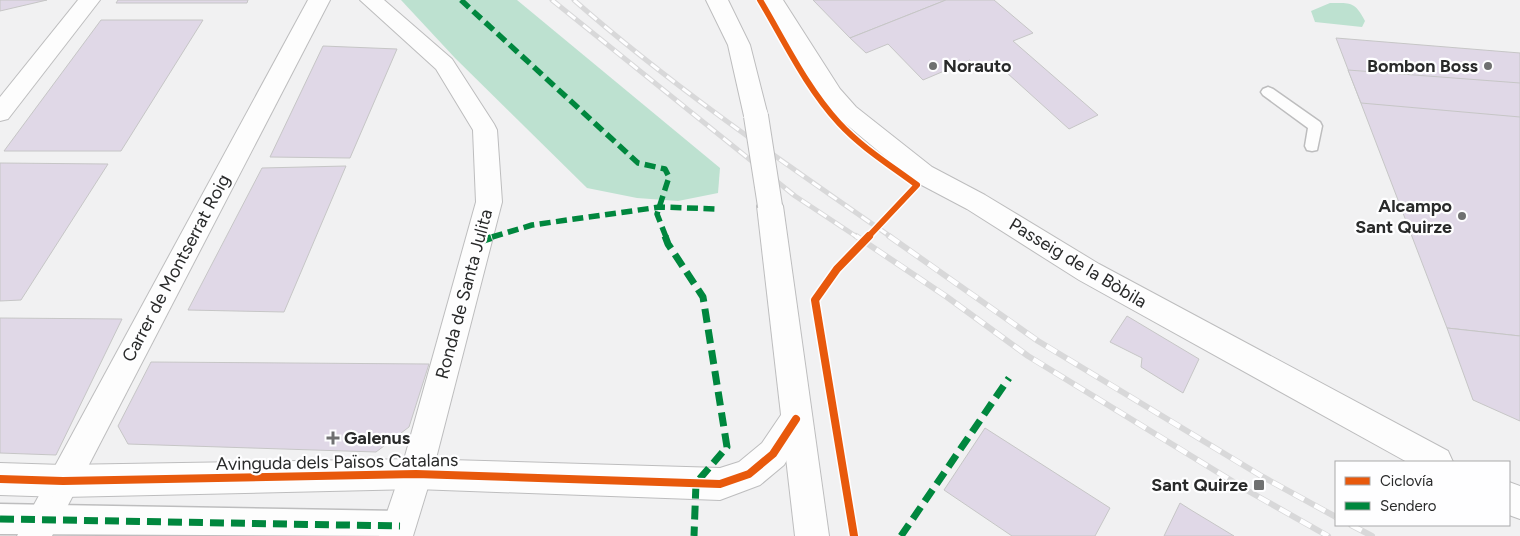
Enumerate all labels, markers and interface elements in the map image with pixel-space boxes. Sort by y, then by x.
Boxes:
place label: Norauto [943,55,1012,77]
place label: Bombon Boss [1367,55,1479,77]
marker: Norauto [927,60,939,72]
marker: Bombon Boss [1482,60,1494,72]
street label: Carrer de Montserrat Roig [117,170,235,366]
place label: Alcampo Sant Quirze [1355,195,1452,238]
street label: Ronda de Santa Julita [431,207,497,381]
marker: Alcampo Sant Quirze [1456,210,1468,222]
street label: Passeig de la Bòbila [1005,213,1151,313]
place label: Galenus [344,427,411,449]
marker: Galenus [326,431,340,445]
street label: Avinguda dels Països Catalans [216,449,458,475]
legend [1335,461,1510,526]
text: Ciclovía [1380,472,1433,490]
place label: Sant Quirze [1151,474,1248,496]
marker: Sant Quirze [1252,478,1266,492]
text: Sendero [1380,497,1437,515]

